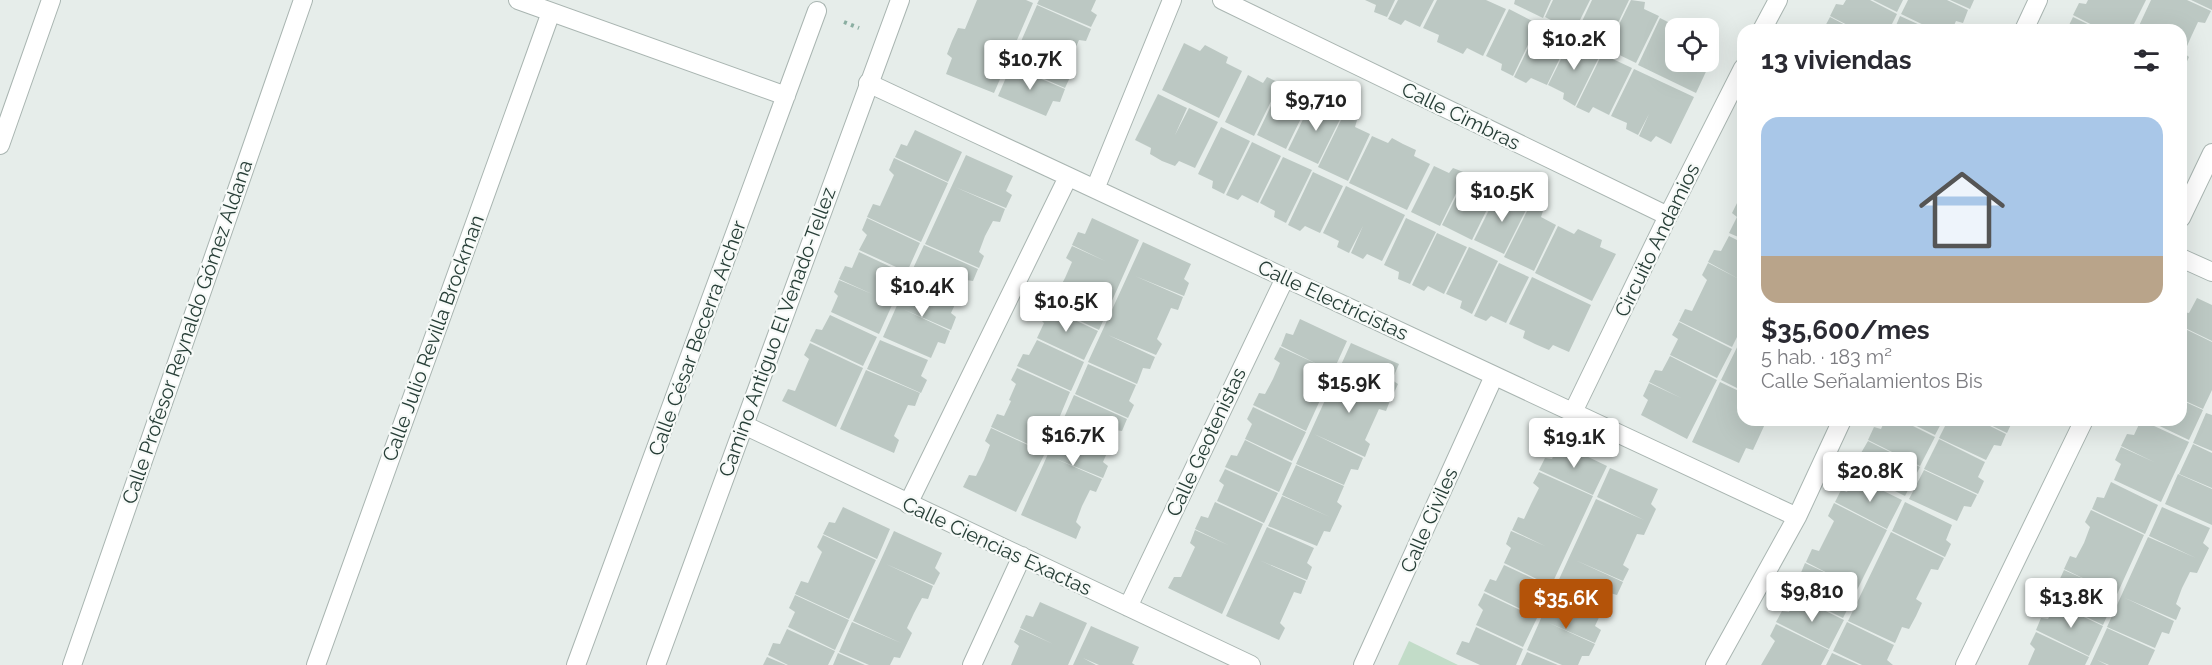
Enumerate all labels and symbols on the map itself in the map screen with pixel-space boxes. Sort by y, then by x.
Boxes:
pin: $10.2K [1525,20,1623,71]
pin: $10.7K [981,40,1079,91]
street label: Calle Cimbras [1398,77,1524,155]
pin: $9,710 [1267,81,1365,132]
street label: Calle Profesor Reynaldo Gómez Aldana [117,157,257,507]
street label: Circuito Andamios [1609,159,1705,321]
pin: $10.5K [1453,172,1551,223]
street label: Camino Antiguo El Venado-Tellez [713,184,841,480]
street label: Calle Julio Revilla Brockman [377,211,489,465]
street label: Calle César Becerra Archer [643,217,751,459]
street label: Calle Electricistas [1254,255,1412,345]
pin: $10.4K [873,267,971,318]
pin: $10.5K [1017,282,1115,333]
pin: $15.9K [1300,363,1398,414]
street label: Calle Geotenistas [1161,364,1251,520]
pin: $16.7K [1024,416,1122,467]
pin: $19.1K [1525,418,1623,469]
pin: $20.8K [1821,452,1919,503]
street label: Calle Civiles [1395,464,1463,576]
street label: Calle Ciencias Exactas [899,492,1095,600]
pin: $9,810 [1763,572,1861,623]
pin: $13.8K [2022,578,2120,629]
pin: $35.6K [1517,579,1615,630]

